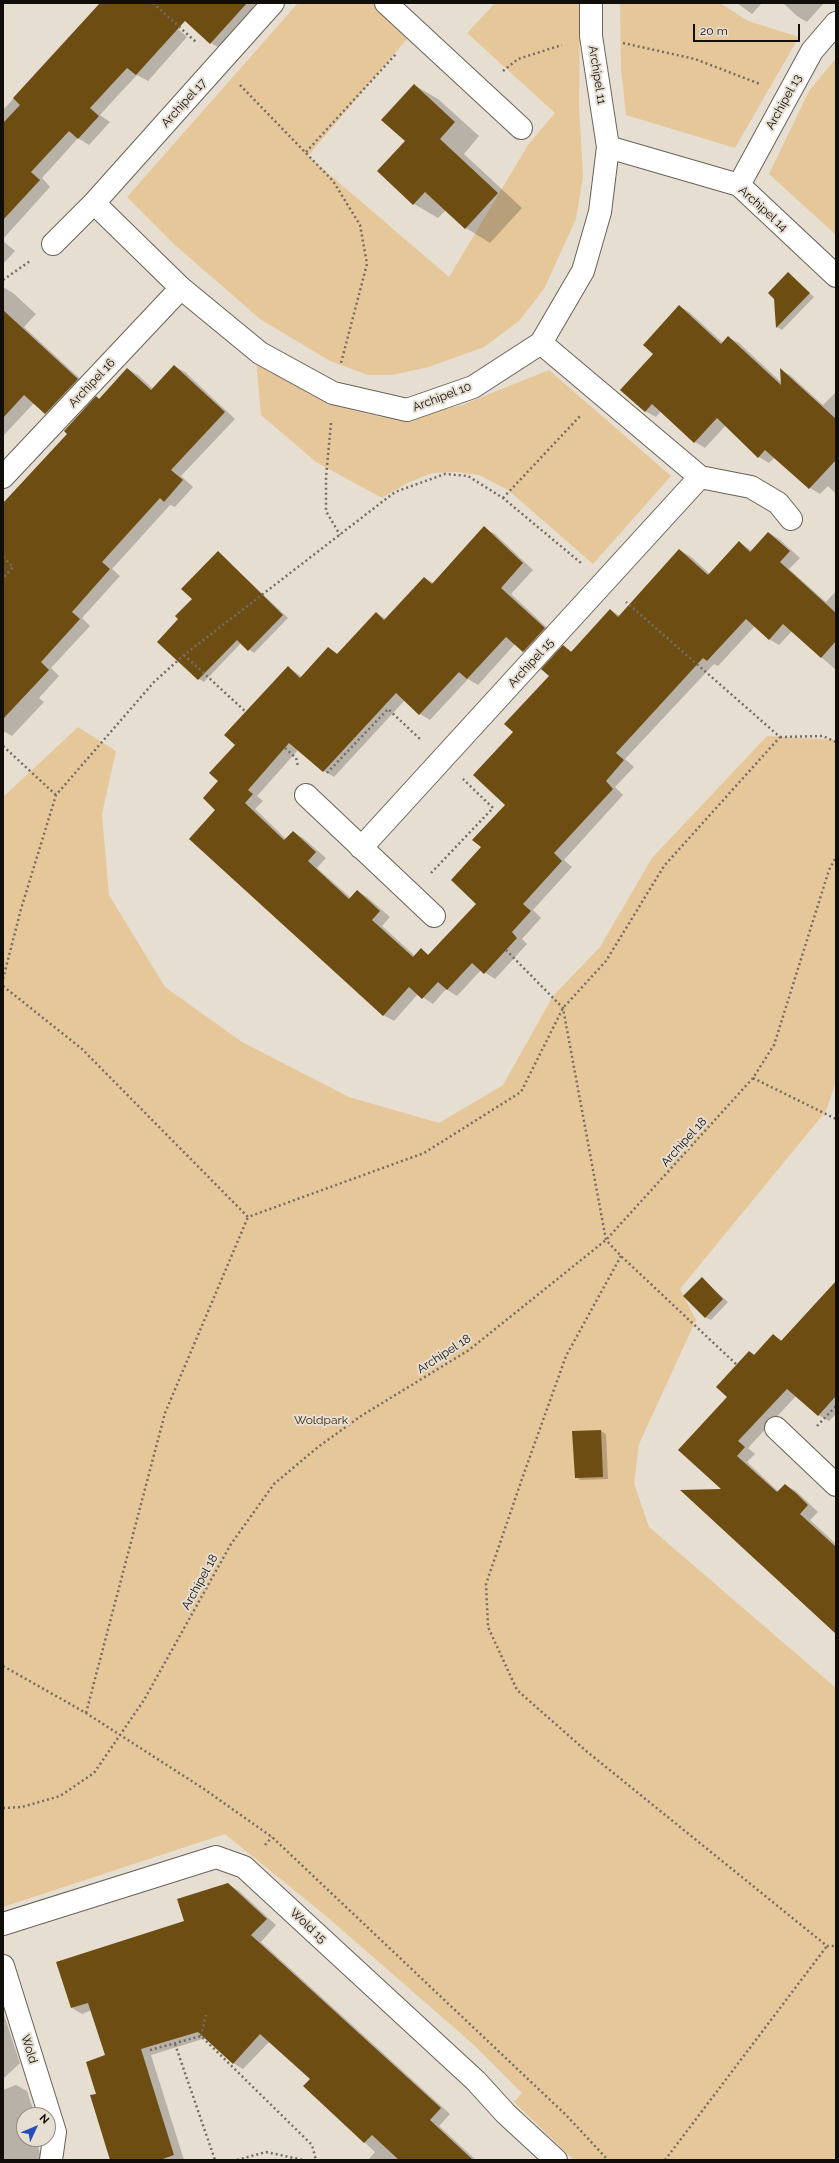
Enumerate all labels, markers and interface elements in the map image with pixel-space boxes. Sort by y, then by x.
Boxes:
scale bar [695,16,802,42]
text: 20 m [700,24,728,38]
street label: Archipel 11 [585,45,609,105]
street label: Archipel 13 [763,72,805,132]
street label: Archipel 17 [158,76,210,130]
street label: Archipel 14 [736,183,790,235]
street label: Archipel 16 [66,356,118,410]
street label: Archipel 10 [411,379,473,415]
street label: Archipel 15 [505,636,557,690]
street label: Archipel 18 [658,1114,710,1170]
street label: Archipel 18 [414,1331,474,1377]
park label: Woldpark [294,1413,348,1427]
street label: Archipel 18 [179,1552,221,1612]
street label: Wold 15 [287,1906,329,1946]
street label: Wold [18,2033,40,2065]
north arrow [16,2107,56,2147]
text: N [37,2111,52,2127]

